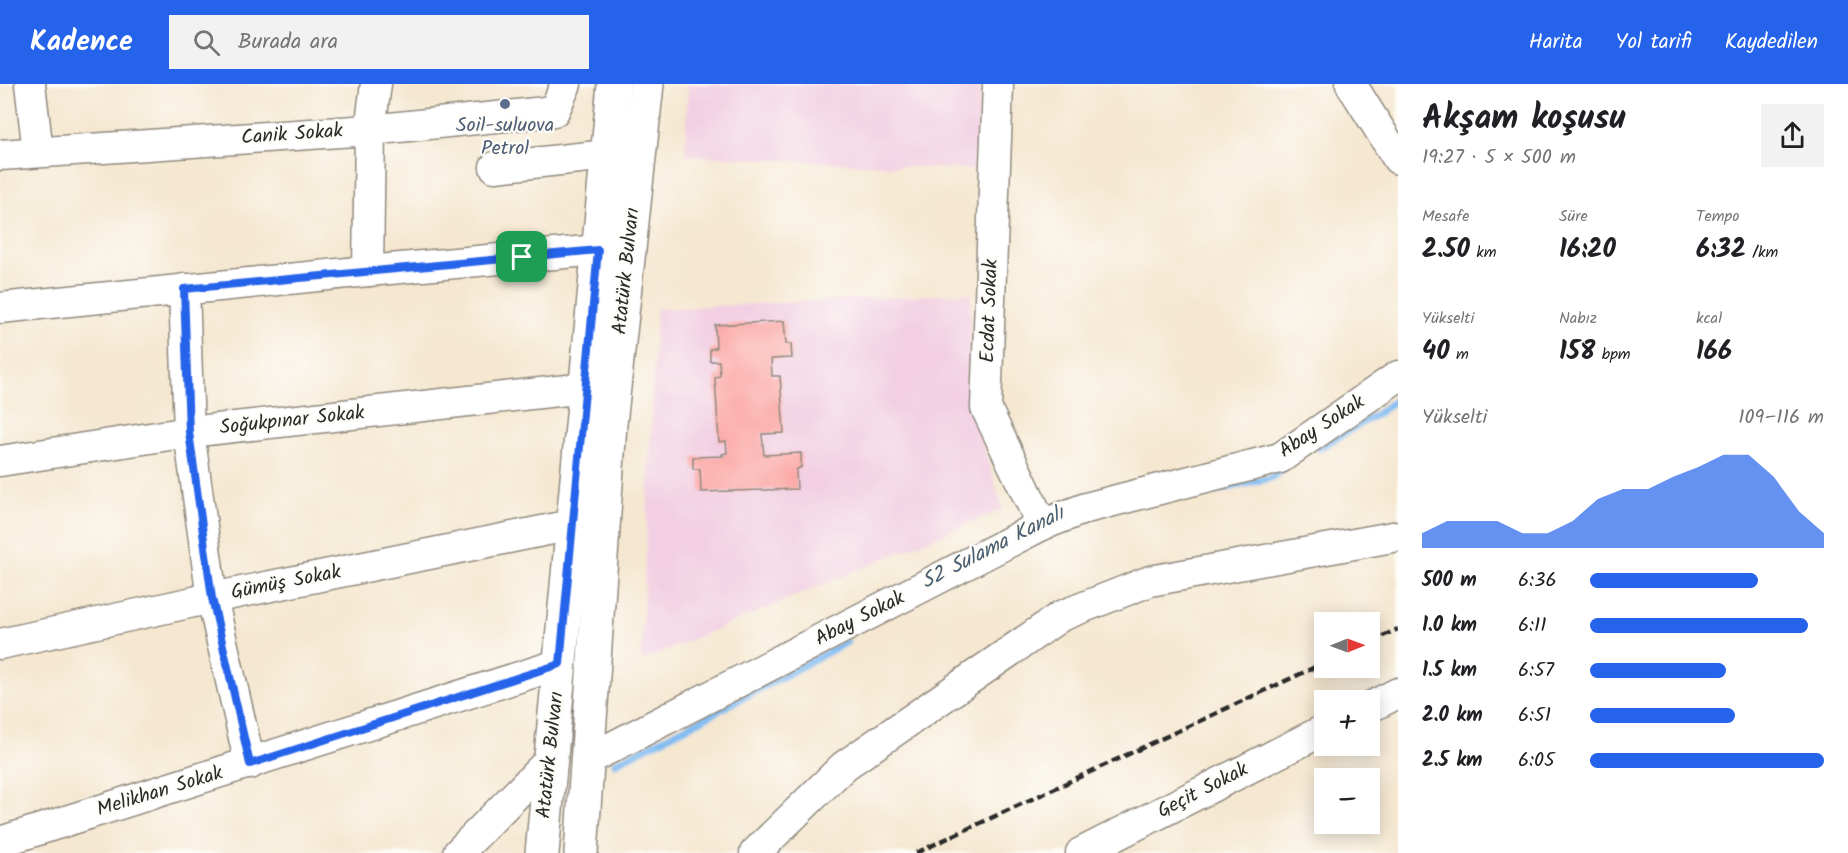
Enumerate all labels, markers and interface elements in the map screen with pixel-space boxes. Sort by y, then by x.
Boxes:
search box [169,15,589,69]
text: Kadence [30,20,133,65]
text: Burada ara [238,25,338,60]
icon: search [190,26,223,59]
text: Harita [1529,26,1583,59]
text: Yol tarifi [1616,26,1692,59]
text: Kaydedilen [1725,26,1818,59]
text: Akşam koşusu [1422,93,1625,146]
marker: Soil-suluova Petrol [498,97,512,111]
button: share [1761,104,1824,167]
place label: Soil-suluova Petrol [456,110,554,165]
street label: Canik Sokak [240,115,345,155]
text: 19:27 · 5 × 500 m [1422,142,1576,174]
text: Mesafe [1422,204,1469,229]
text: Süre [1559,204,1588,229]
text: Tempo [1696,204,1739,229]
street label: Atatürk Bulvarı [604,206,650,336]
text: 2.50 [1422,229,1470,271]
text: 16:20 [1559,229,1616,271]
text: 6:32 [1696,229,1746,271]
pin [496,231,547,282]
icon: arrive [505,240,538,273]
text: km [1470,240,1496,265]
text: /km [1746,240,1778,265]
street label: Ecdat Sokak [972,258,1008,363]
text: Yükselti [1422,306,1474,331]
text: Nabız [1559,306,1597,331]
text: kcal [1696,306,1722,331]
text: 40 [1422,331,1450,373]
text: 158 [1559,331,1595,373]
text: 166 [1696,331,1732,373]
text: m [1450,342,1469,367]
text: bpm [1595,342,1631,367]
street label: Abay Sokak [1272,387,1372,467]
street label: Soğukpınar Sokak [218,397,367,445]
text: Yükselti [1422,402,1487,434]
text: 109–116 m [1738,402,1824,434]
water label: S2 Sulama Kanalı [916,497,1072,598]
street label: Gümüş Sokak [228,557,344,609]
text: 500 m [1422,565,1477,597]
text: 6:36 [1518,565,1557,597]
street label: Abay Sokak [809,582,911,655]
text: 1.0 km [1422,610,1477,642]
text: 6:11 [1518,610,1547,642]
north arrow [1314,612,1380,678]
map controls [1314,612,1380,834]
text: 1.5 km [1422,655,1477,687]
text: 6:57 [1518,655,1554,687]
street label: Atatürk Bulvarı [528,690,574,820]
button: + [1314,690,1380,756]
text: 2.0 km [1422,700,1483,732]
text: 6:51 [1518,700,1551,732]
text: 2.5 km [1422,745,1482,777]
text: 6:05 [1518,745,1555,777]
street label: Geçit Sokak [1152,754,1255,828]
street label: Melikhan Sokak [93,757,228,826]
button: − [1314,768,1380,834]

